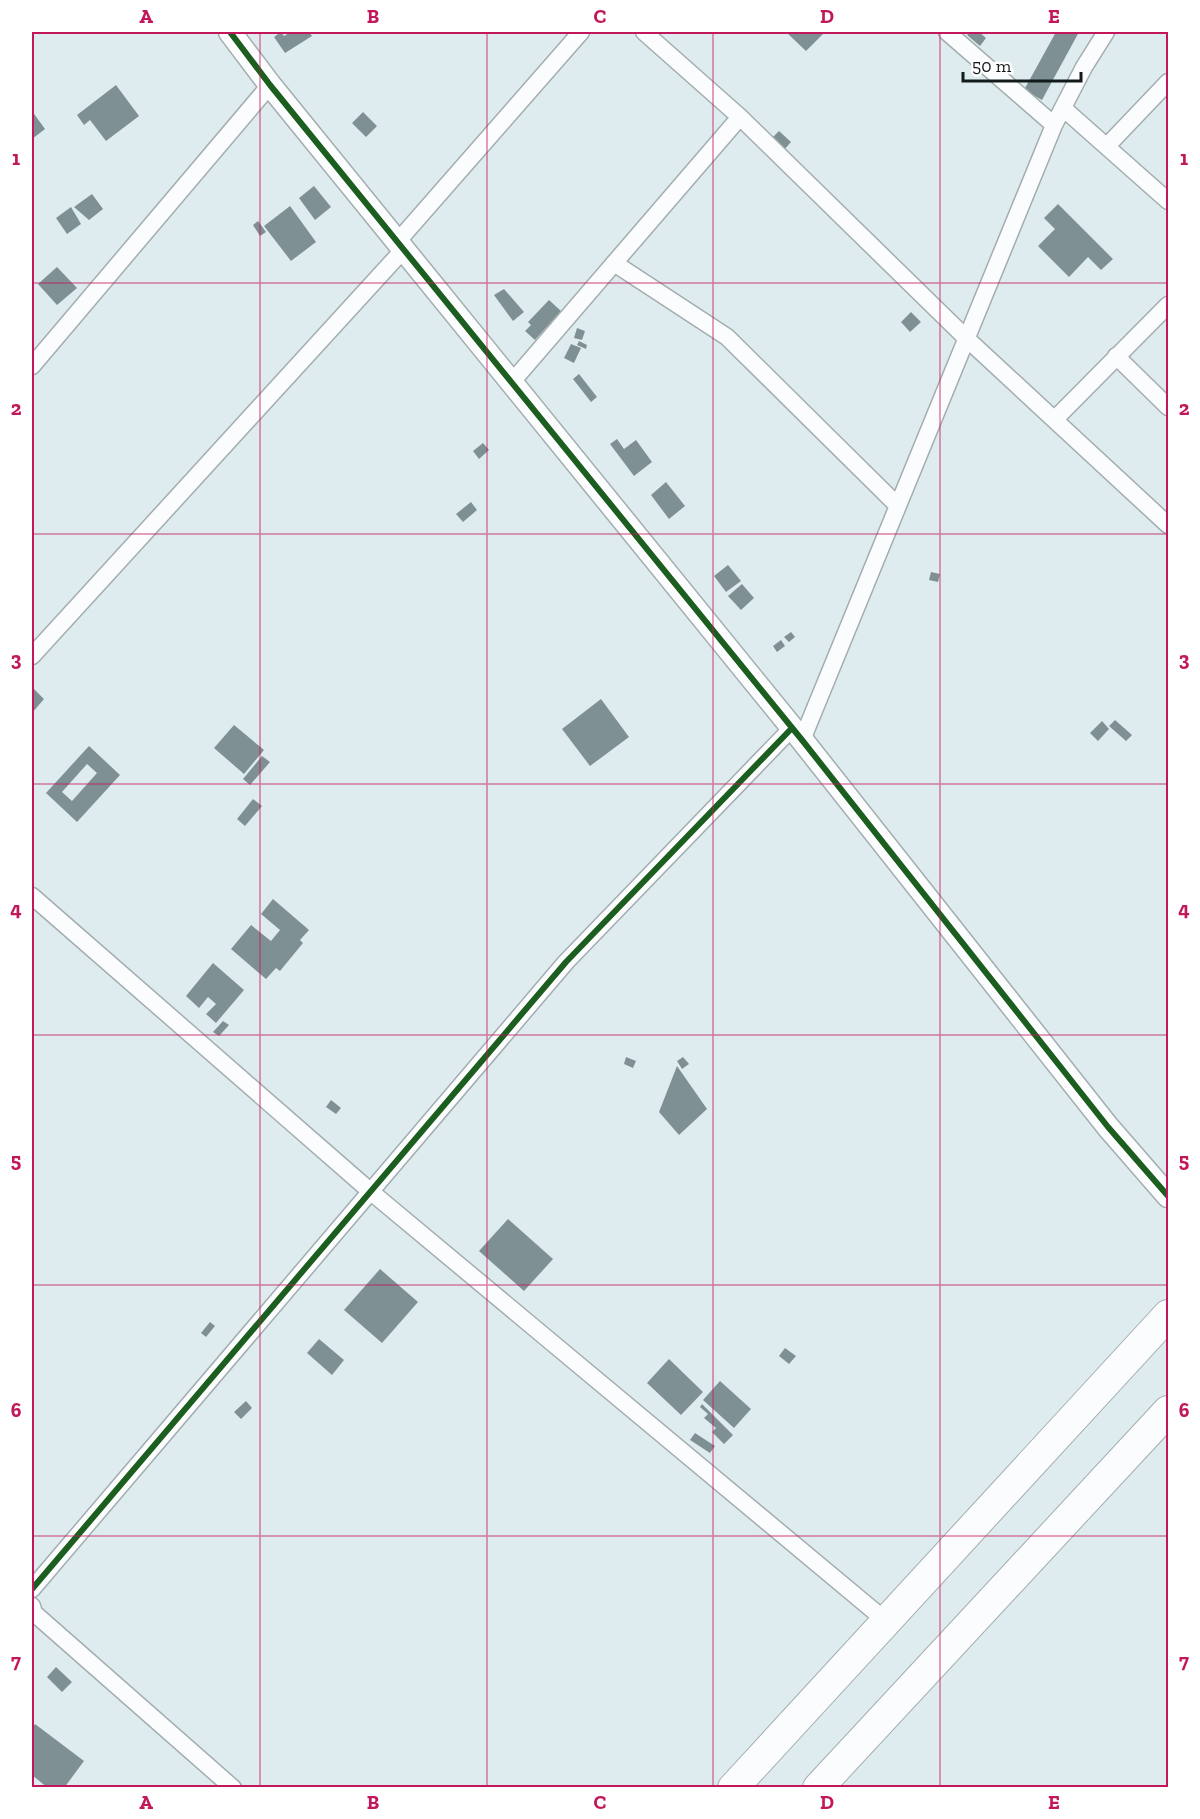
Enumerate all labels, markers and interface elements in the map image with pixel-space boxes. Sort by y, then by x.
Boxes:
text: A [139,4,153,28]
text: B [367,4,379,28]
text: C [594,4,607,28]
text: D [820,4,834,28]
text: E [1048,4,1060,28]
scale bar [963,45,1082,83]
text: 50 m [972,55,1012,77]
text: 1 [12,146,20,170]
text: 1 [1180,146,1188,170]
text: 2 [11,396,22,420]
text: 2 [1179,396,1190,420]
text: 3 [11,647,22,671]
text: 3 [1179,647,1190,671]
text: 4 [10,897,22,921]
text: 4 [1178,897,1190,921]
text: 5 [11,1148,21,1172]
text: 5 [1179,1148,1189,1172]
text: 6 [11,1398,22,1422]
text: 6 [1179,1398,1190,1422]
text: 7 [11,1649,21,1673]
text: 7 [1179,1649,1189,1673]
text: A [139,1790,153,1814]
text: B [367,1790,379,1814]
text: C [594,1790,607,1814]
text: D [820,1790,834,1814]
text: E [1048,1790,1060,1814]

